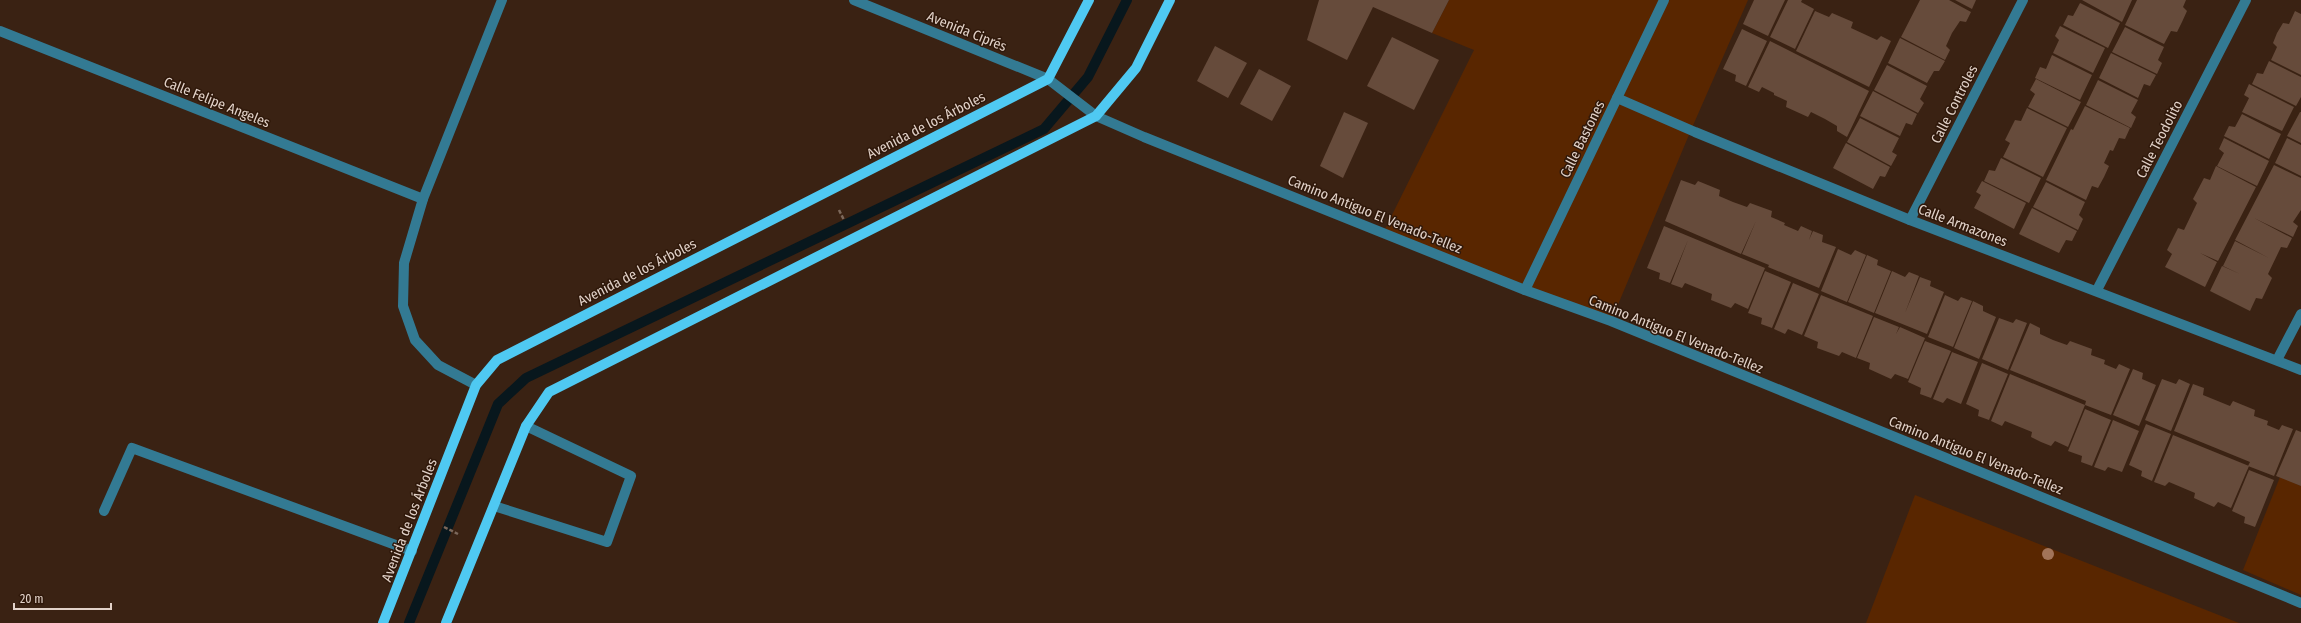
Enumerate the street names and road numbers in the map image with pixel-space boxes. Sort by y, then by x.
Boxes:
street label: Avenida Ciprés [924,8,1009,55]
street label: Calle Controles [1927,62,1981,146]
street label: Calle Felipe Angeles [161,73,272,132]
street label: Avenida de los Árboles [864,87,988,163]
street label: Calle Teodolito [2133,97,2186,181]
street label: Calle Bastones [1556,98,1608,181]
street label: Camino Antiguo El Venado-Tellez [1285,172,1465,257]
street label: Calle Armazones [1916,201,2010,250]
street label: Avenida de los Árboles [575,234,699,310]
street label: Camino Antiguo El Venado-Tellez [1586,292,1766,377]
street label: Camino Antiguo El Venado-Tellez [1886,413,2066,498]
street label: Avenida de los Árboles [377,456,441,584]

